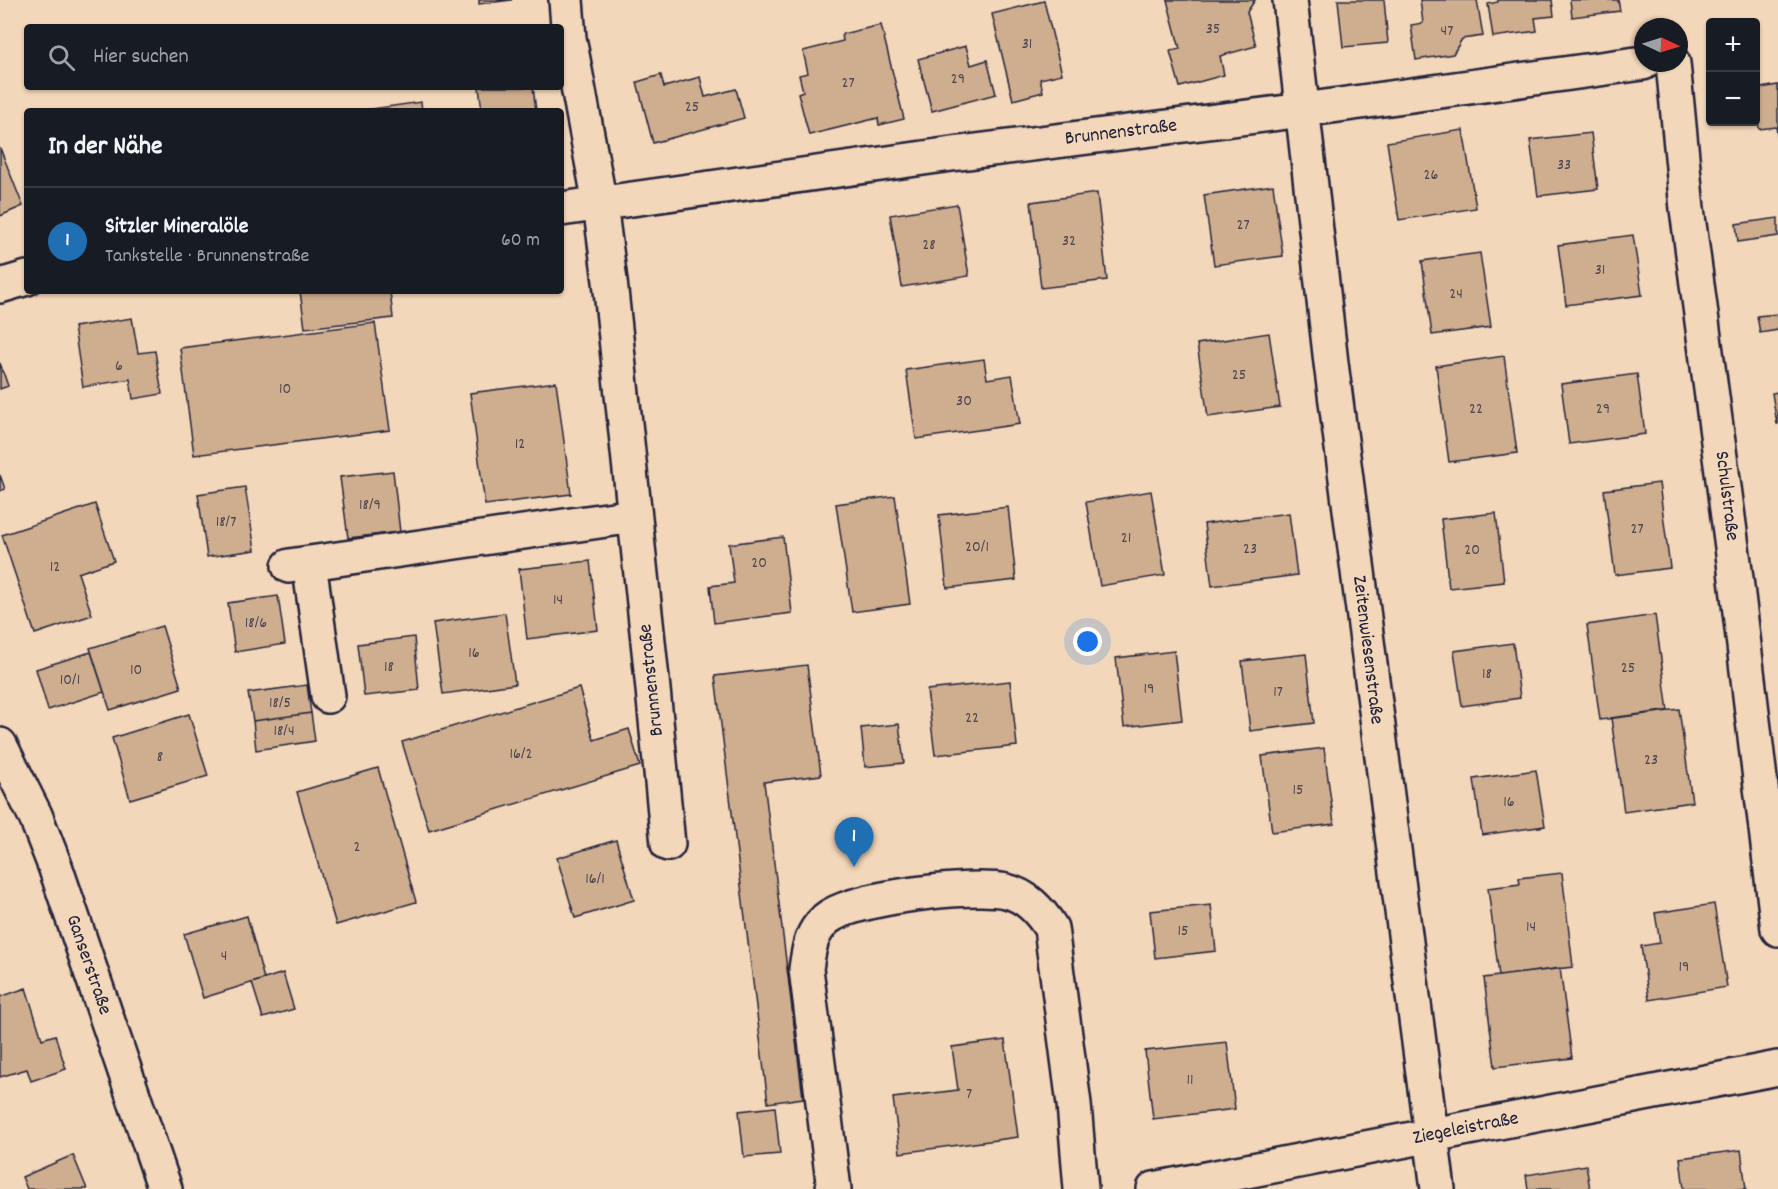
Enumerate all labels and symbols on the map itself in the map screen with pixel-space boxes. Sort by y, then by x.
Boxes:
house number: 35 [1206,18,1220,41]
north arrow [1634,18,1688,72]
house number: 47 [1441,20,1453,43]
house number: 31 [1022,33,1032,56]
house number: 29 [951,68,965,91]
house number: 27 [841,72,855,95]
house number: 25 [685,96,699,119]
street label: Brunnenstraße [1063,112,1179,154]
house number: 33 [1557,154,1571,177]
house number: 26 [1424,164,1439,187]
house number: 27 [1236,214,1250,237]
house number: 32 [1062,230,1076,253]
house number: 28 [922,234,936,257]
house number: 31 [1595,259,1605,282]
house number: 24 [1449,283,1463,306]
house number: 6 [115,355,123,378]
house number: 25 [1232,364,1246,387]
house number: 10 [279,378,291,401]
house number: 30 [956,390,972,413]
house number: 22 [1469,398,1483,421]
house number: 29 [1596,398,1610,421]
house number: 12 [515,433,525,456]
street label: Schulstraße [1707,449,1745,543]
house number: 18/9 [359,494,381,517]
house number: 18/7 [216,511,236,534]
house number: 27 [1630,518,1644,541]
house number: 21 [1121,527,1131,550]
house number: 20/1 [965,536,989,559]
house number: 23 [1243,538,1257,561]
house number: 20 [1464,539,1480,562]
house number: 20 [751,552,767,575]
house number: 12 [50,556,60,579]
street label: Zeitenwiesenstraße [1344,574,1390,726]
house number: 14 [553,589,563,612]
house number: 18/6 [245,612,267,635]
street label: Brunnenstraße [632,622,672,738]
your location [1073,627,1102,656]
house number: 16 [468,642,480,665]
house number: 18 [384,656,394,679]
house number: 25 [1621,657,1635,680]
house number: 10 [130,659,142,682]
house number: 18 [1482,663,1492,686]
house number: 10/1 [60,669,80,692]
house number: 19 [1144,678,1154,701]
house number: 17 [1273,681,1283,704]
house number: 18/5 [269,692,291,715]
house number: 22 [965,707,979,730]
house number: 18/4 [273,720,295,743]
house number: 16/2 [510,743,532,766]
house number: 8 [157,746,163,769]
house number: 23 [1644,749,1658,772]
house number: 15 [1293,779,1303,802]
house number: 16 [1503,791,1515,814]
pin: 1 [834,818,874,867]
house number: 2 [354,836,361,859]
house number: 16/1 [585,868,605,891]
street label: Ganserstraße [58,911,118,1019]
house number: 14 [1526,916,1536,939]
house number: 15 [1178,920,1188,943]
house number: 4 [221,945,227,968]
house number: 19 [1679,956,1689,979]
house number: 11 [1186,1069,1194,1092]
house number: 7 [966,1083,972,1106]
street label: Ziegeleistraße [1411,1105,1521,1153]

